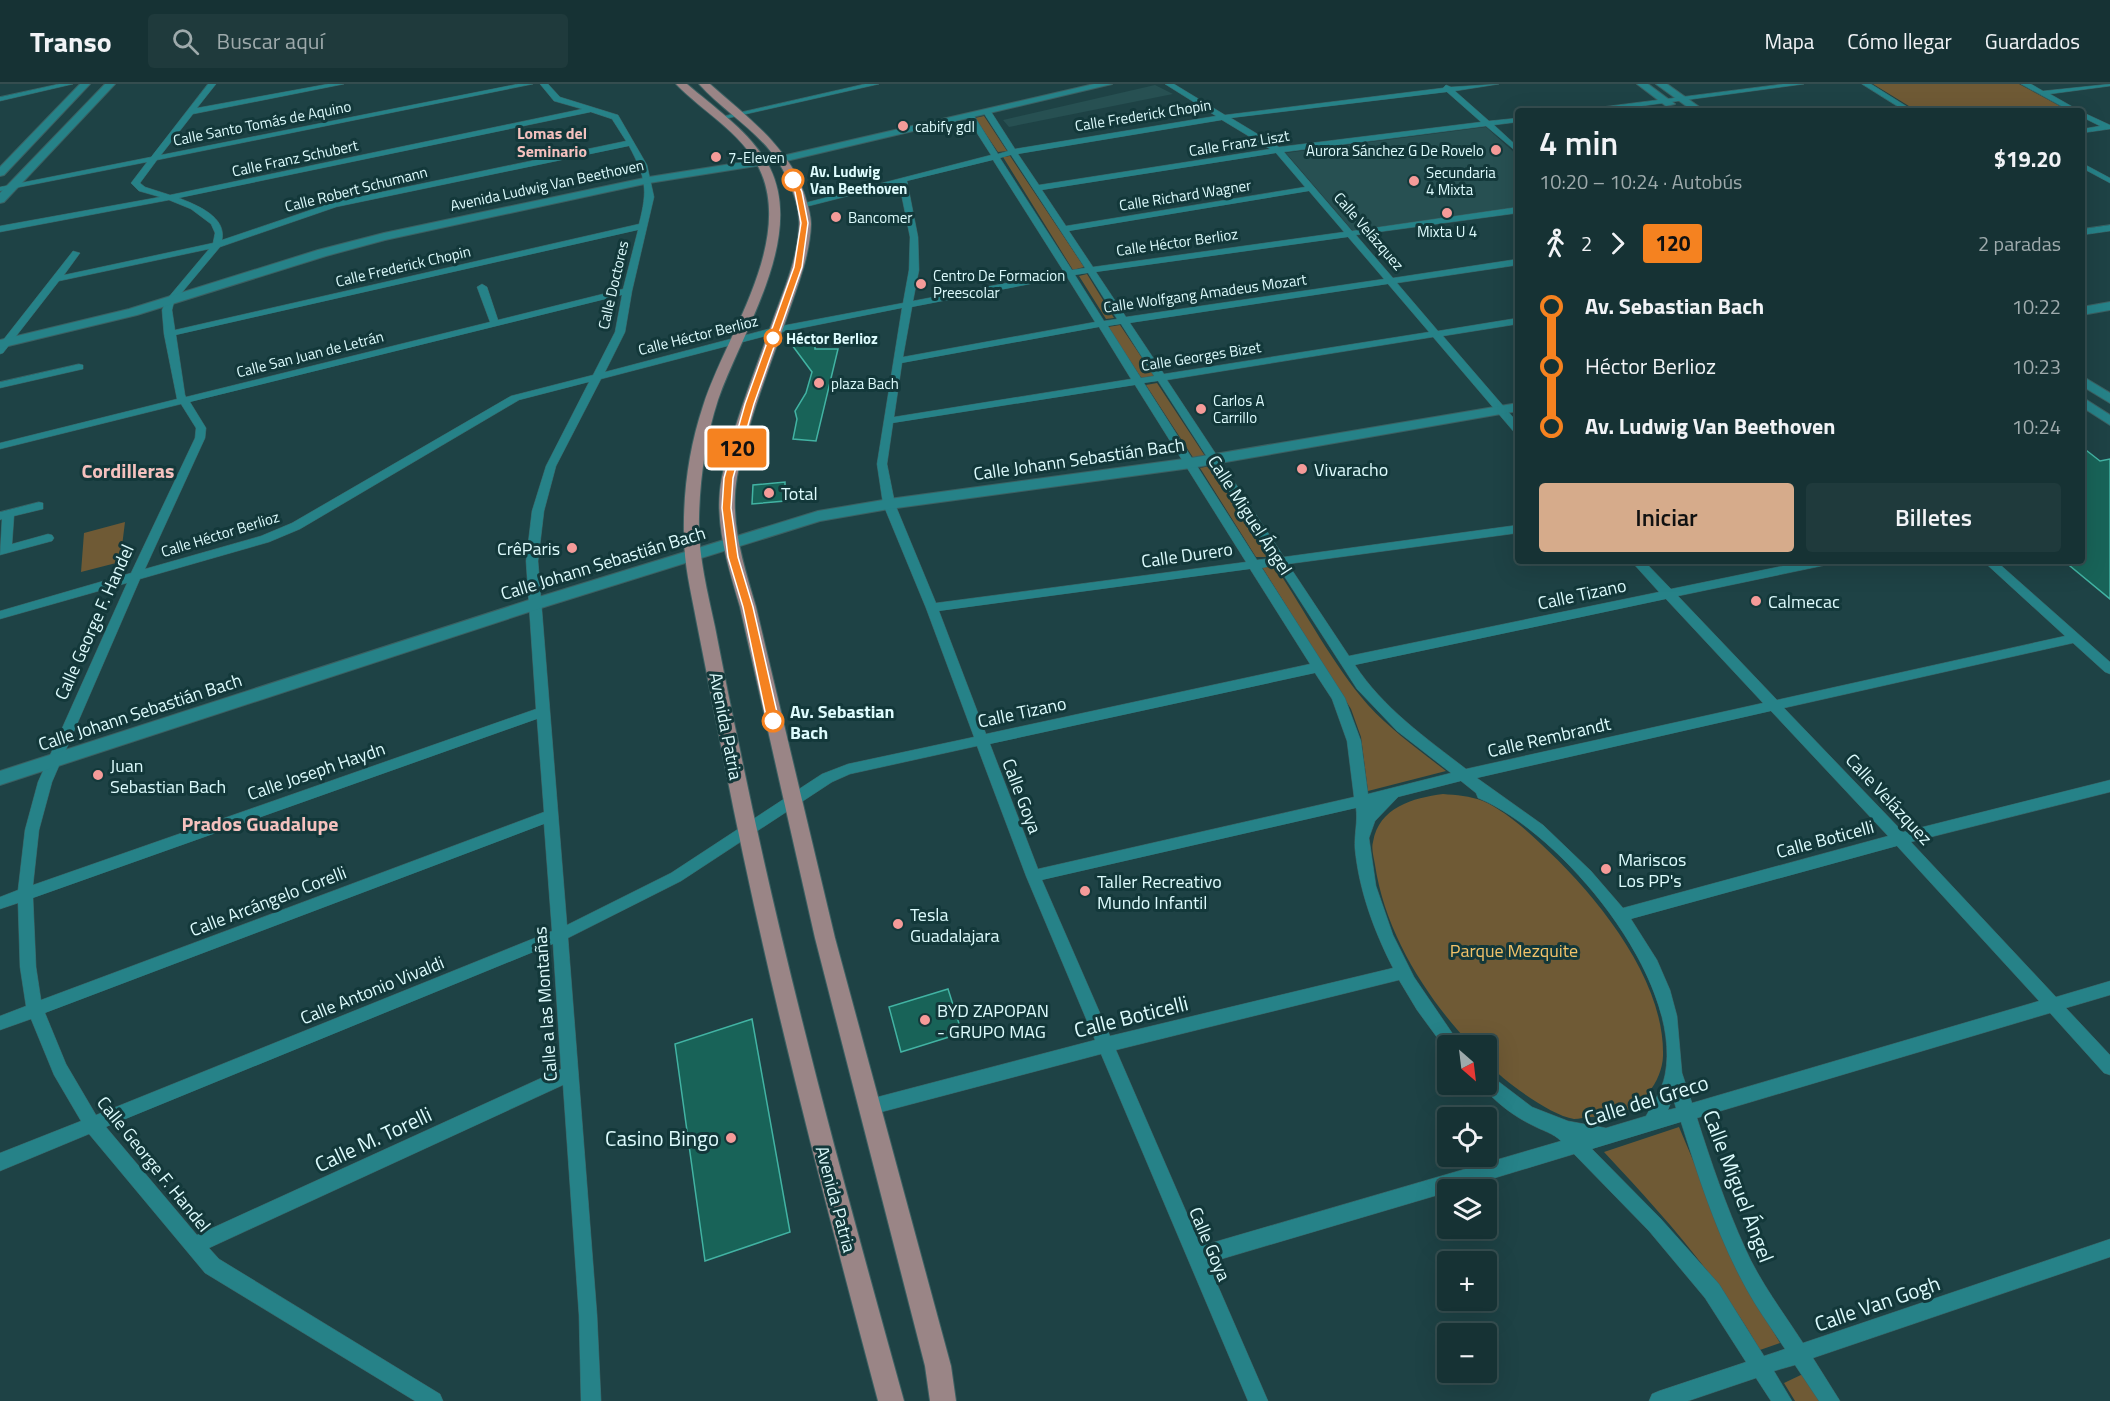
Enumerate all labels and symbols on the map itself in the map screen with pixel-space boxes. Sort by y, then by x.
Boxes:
street label: Calle Frederick Chopin [1073,93,1213,137]
street label: Calle Santo Tomás de Aquino [171,94,353,152]
place label: cabify gdl [915,115,975,138]
marker: cabify gdl [896,119,910,133]
district label: Lomas del Seminario [517,121,587,163]
street label: Calle Franz Liszt [1187,124,1292,162]
street label: Calle Franz Schubert [230,133,361,183]
place label: Aurora Sánchez G De Rovelo [1306,139,1484,162]
marker: Aurora Sánchez G De Rovelo [1489,143,1503,157]
place label: 7-Eleven [728,146,785,169]
marker: 7-Eleven [709,150,723,164]
street label: Avenida Ludwig Van Beethoven [448,153,646,217]
street label: Calle Robert Schumann [282,160,430,218]
place label: Av. Ludwig Van Beethoven [810,160,907,200]
place label: Secundaria 4 Mixta [1426,161,1496,201]
marker: Av. Ludwig Van Beethoven [782,169,804,191]
street label: Calle Richard Wagner [1117,173,1253,217]
marker: Secundaria 4 Mixta [1407,174,1421,188]
street label: Calle Velázquez [1328,187,1410,275]
place label: Bancomer [848,206,913,229]
marker: Mixta U 4 [1440,206,1454,220]
marker: Bancomer [829,210,843,224]
place label: Mixta U 4 [1417,220,1477,243]
street label: Calle Héctor Berlioz [1115,222,1240,262]
street label: Calle Doctores [592,238,634,332]
street label: Calle Frederick Chopin [333,239,473,293]
place label: Centro De Formacion Preescolar [933,264,1065,304]
street label: Calle Wolfgang Amadeus Mozart [1102,267,1309,319]
marker: Centro De Formacion Preescolar [914,277,928,291]
street label: Calle Héctor Berlioz [636,309,761,361]
street label: Calle San Juan de Letrán [234,325,386,383]
place label: Héctor Berlioz [786,327,878,350]
marker: Héctor Berlioz [764,329,782,347]
street label: Calle Georges Bizet [1139,335,1263,377]
place label: plaza Bach [831,372,899,395]
marker: plaza Bach [812,376,826,390]
place label: Carlos A Carrillo [1213,389,1265,429]
marker: Carlos A Carrillo [1194,402,1208,416]
line badge: 120 [702,428,771,468]
street label: Calle Johann Sebastián Bach [972,431,1186,487]
street label: Calle Miguel Ángel [1201,450,1299,580]
district label: Cordilleras [81,455,175,486]
place label: Vivaracho [1314,456,1388,483]
marker: Vivaracho [1295,462,1309,476]
place label: Total [781,480,818,507]
marker: Total [762,486,776,500]
street label: Calle Héctor Berlioz [158,505,282,563]
street label: Calle Johann Sebastián Bach [497,519,709,607]
place label: CrêParis [497,535,560,562]
street label: Calle Durero [1140,535,1234,575]
street label: Calle George F. Handel [48,540,140,704]
marker: CrêParis [565,541,579,555]
street label: Calle Tizano [1535,571,1629,617]
place label: Calmecac [1768,588,1840,615]
marker: Calmecac [1749,594,1763,608]
street label: Calle Johann Sebastián Bach [35,666,245,758]
street label: Avenida Patria [702,670,750,782]
street label: Calle Tizano [975,689,1069,735]
place label: Av. Sebastian Bach [790,698,895,746]
marker: Av. Sebastian Bach [762,710,784,732]
street label: Calle Rembrandt [1485,710,1614,764]
street label: Calle Joseph Haydn [243,735,389,807]
street label: Calle Velázquez [1839,747,1939,851]
place label: Juan Sebastian Bach [110,752,226,800]
street label: Calle Goya [995,755,1049,837]
marker: Juan Sebastian Bach [91,768,105,782]
district label: Prados Guadalupe [181,808,339,839]
street label: Calle Boticelli [1773,813,1877,865]
place label: Mariscos Los PP's [1618,846,1686,894]
street label: Calle Arcángelo Corelli [186,859,350,943]
marker: Mariscos Los PP's [1599,862,1613,876]
place label: Taller Recreativo Mundo Infantil [1097,868,1222,916]
marker: Taller Recreativo Mundo Infantil [1078,884,1092,898]
place label: Tesla Guadalajara [910,901,1000,949]
marker: Tesla Guadalajara [891,917,905,931]
street label: Calle a las Montañas [526,926,564,1082]
park label: Parque Mezquite [1450,937,1578,964]
street label: Calle Antonio Vivaldi [296,949,448,1031]
street label: Calle Boticelli [1071,986,1191,1046]
place label: BYD ZAPOPAN - GRUPO MAG [937,997,1049,1045]
marker: BYD ZAPOPAN - GRUPO MAG [918,1013,932,1027]
north arrow [1437,1035,1497,1095]
street label: Calle del Greco [1580,1066,1712,1134]
street label: Calle George F. Handel [91,1090,217,1238]
street label: Calle M. Torelli [309,1098,437,1180]
street label: Calle Miguel Ángel [1695,1105,1783,1267]
place label: Casino Bingo [605,1122,719,1154]
marker: Casino Bingo [724,1131,738,1145]
street label: Avenida Patria [809,1143,863,1255]
street label: Calle Goya [1182,1203,1238,1285]
street label: Calle Van Gogh [1810,1267,1944,1339]

